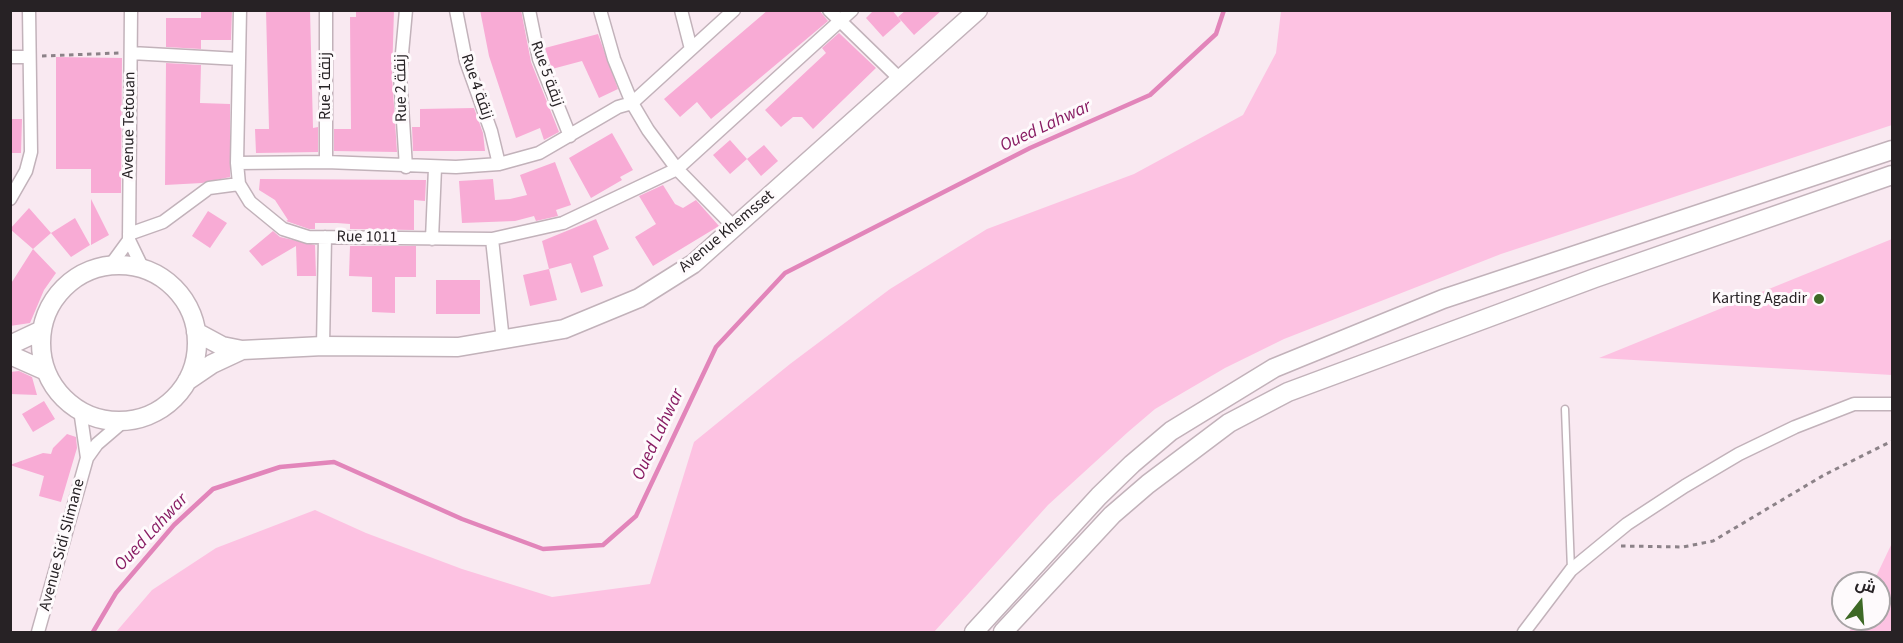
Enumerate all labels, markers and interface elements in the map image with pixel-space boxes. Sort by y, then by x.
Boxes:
street label: Rue 5 زنقة [525,39,567,109]
street label: Rue 1 زنقة [316,52,336,120]
street label: Rue 4 زنقة [456,52,496,122]
street label: Rue 2 زنقة [392,54,412,122]
street label: Avenue Tetouan [119,71,141,179]
water label: Oued Lahwar [997,96,1095,158]
street label: Avenue Khemsset [676,187,778,277]
street label: Rue 1011 [336,228,398,248]
place label: Karting Agadir [1712,289,1807,309]
marker: Karting Agadir [1812,292,1826,306]
water label: Oued Lahwar [628,386,690,484]
street label: Avenue Sidi Slimane [36,477,90,613]
water label: Oued Lahwar [111,490,193,576]
north arrow [1831,571,1891,631]
text: ش [1853,572,1879,599]

